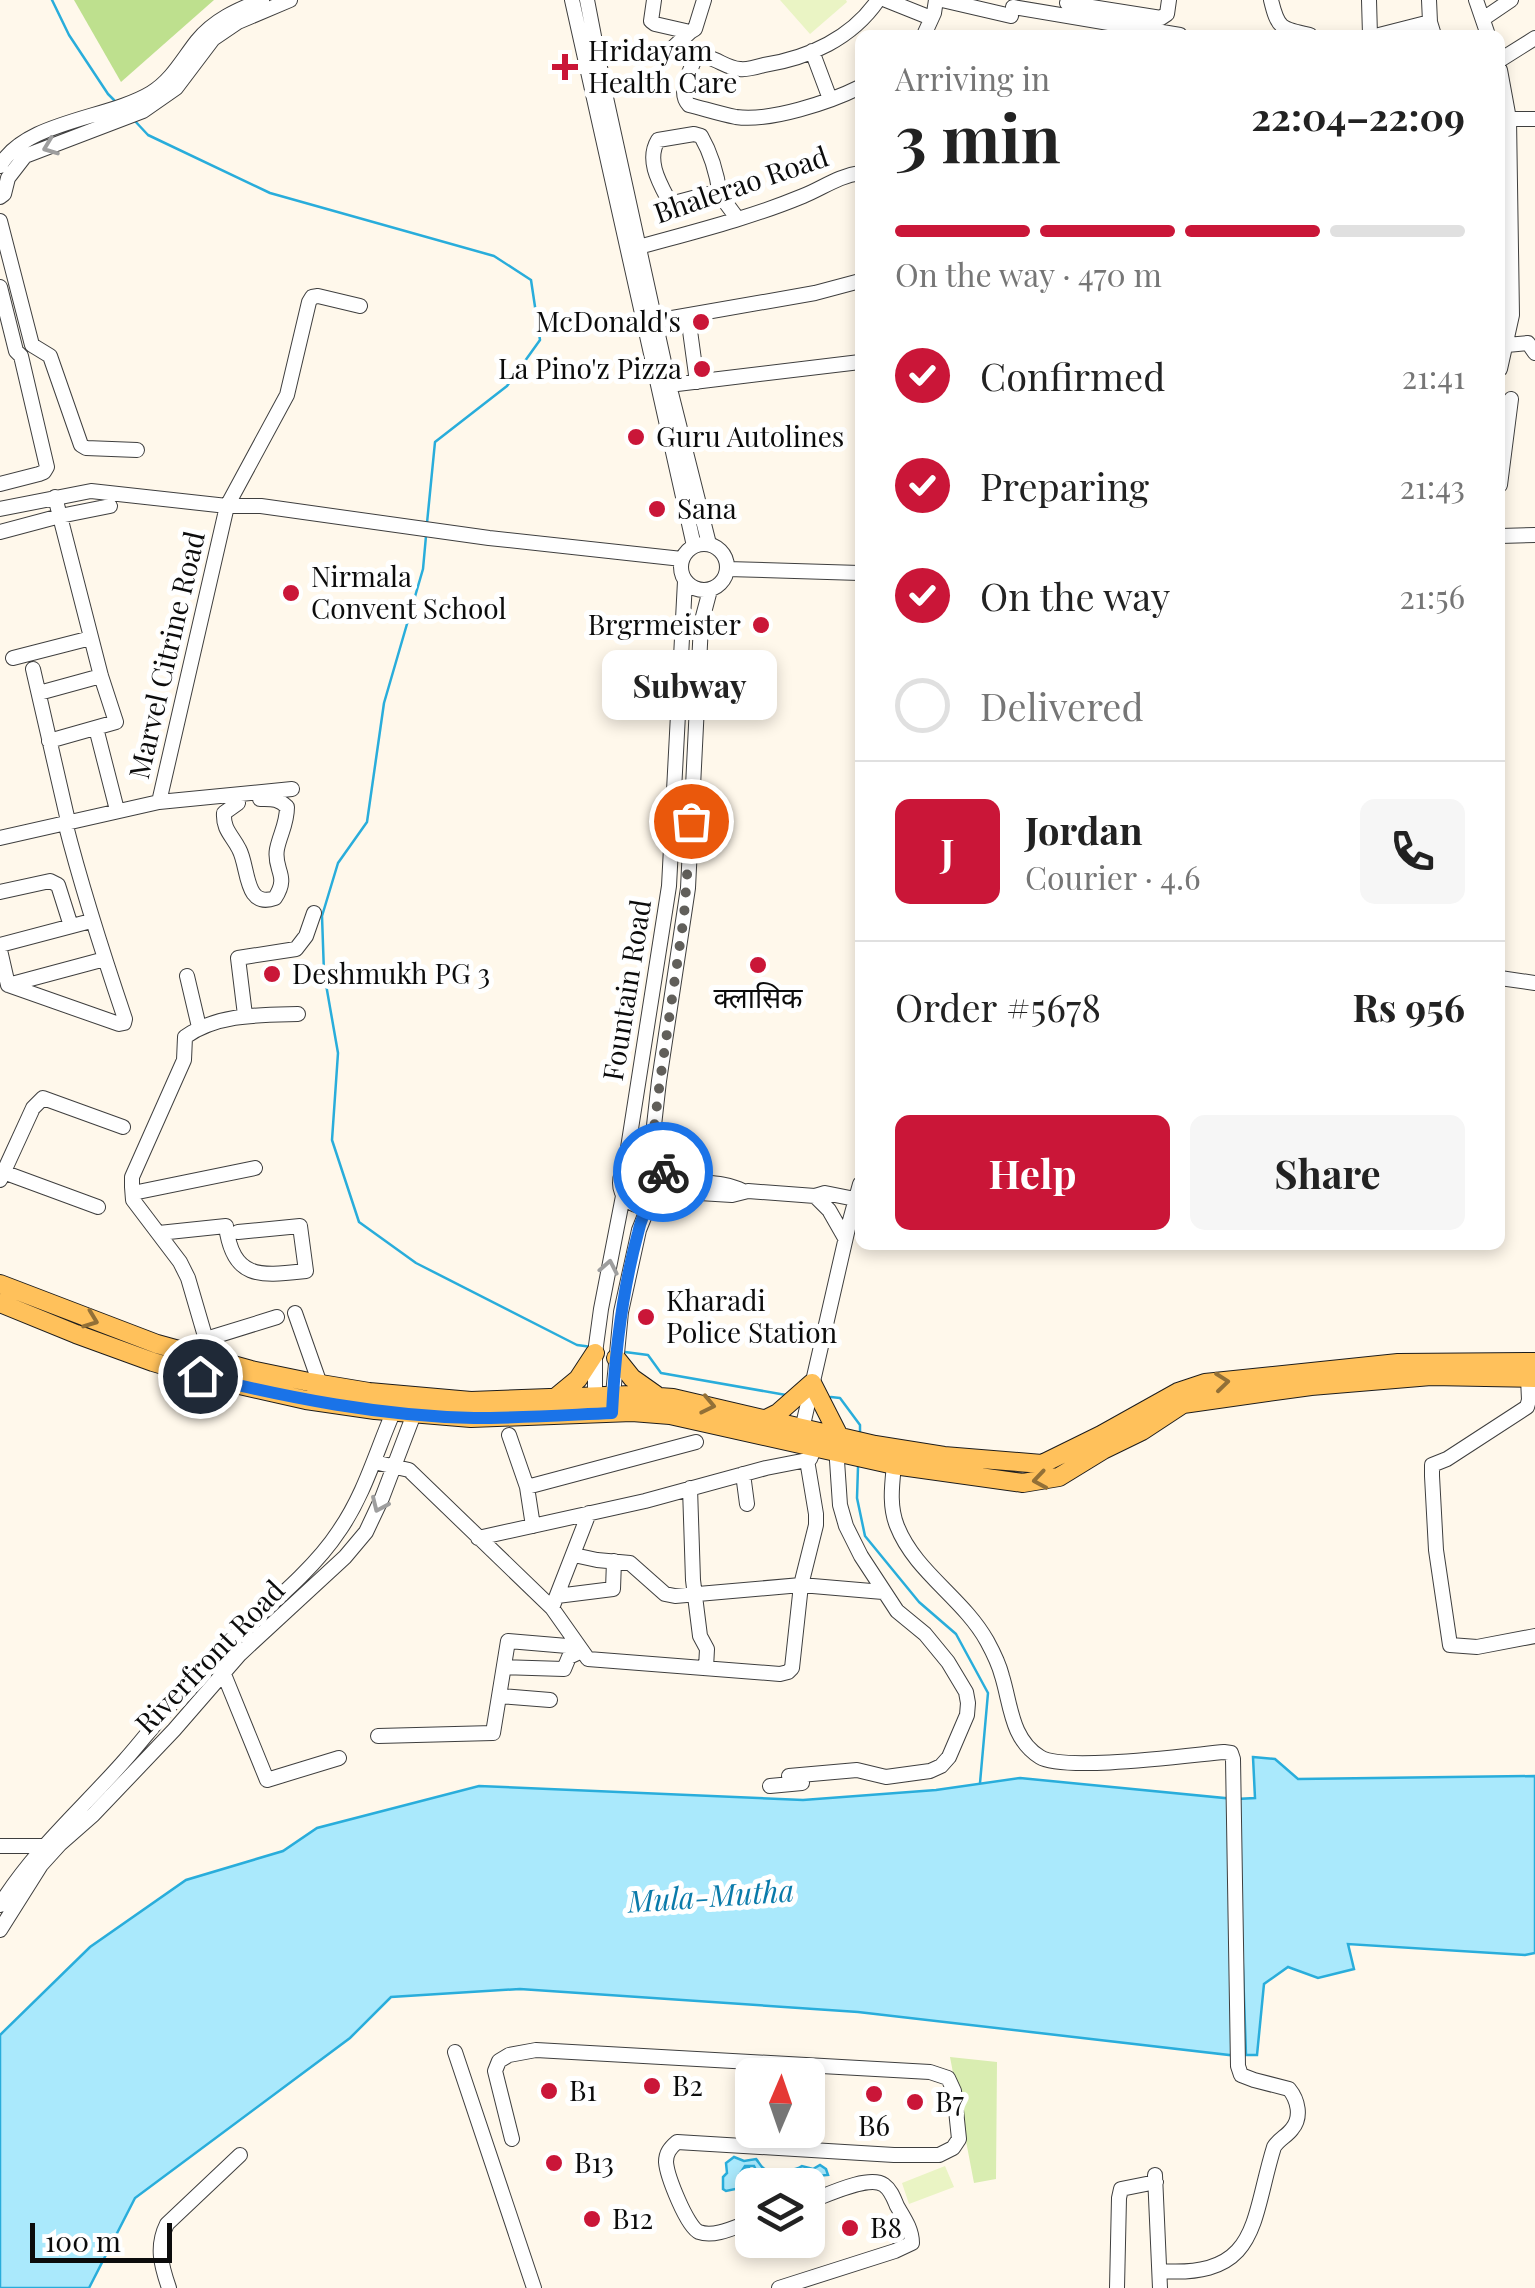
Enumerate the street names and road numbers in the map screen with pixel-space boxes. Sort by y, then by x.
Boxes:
street label: Bhalerao Road [648,136,833,231]
street label: Marvel Citrine Road [119,527,212,782]
street label: Fountain Road [593,896,658,1083]
street label: Riverfront Road [126,1571,292,1741]

